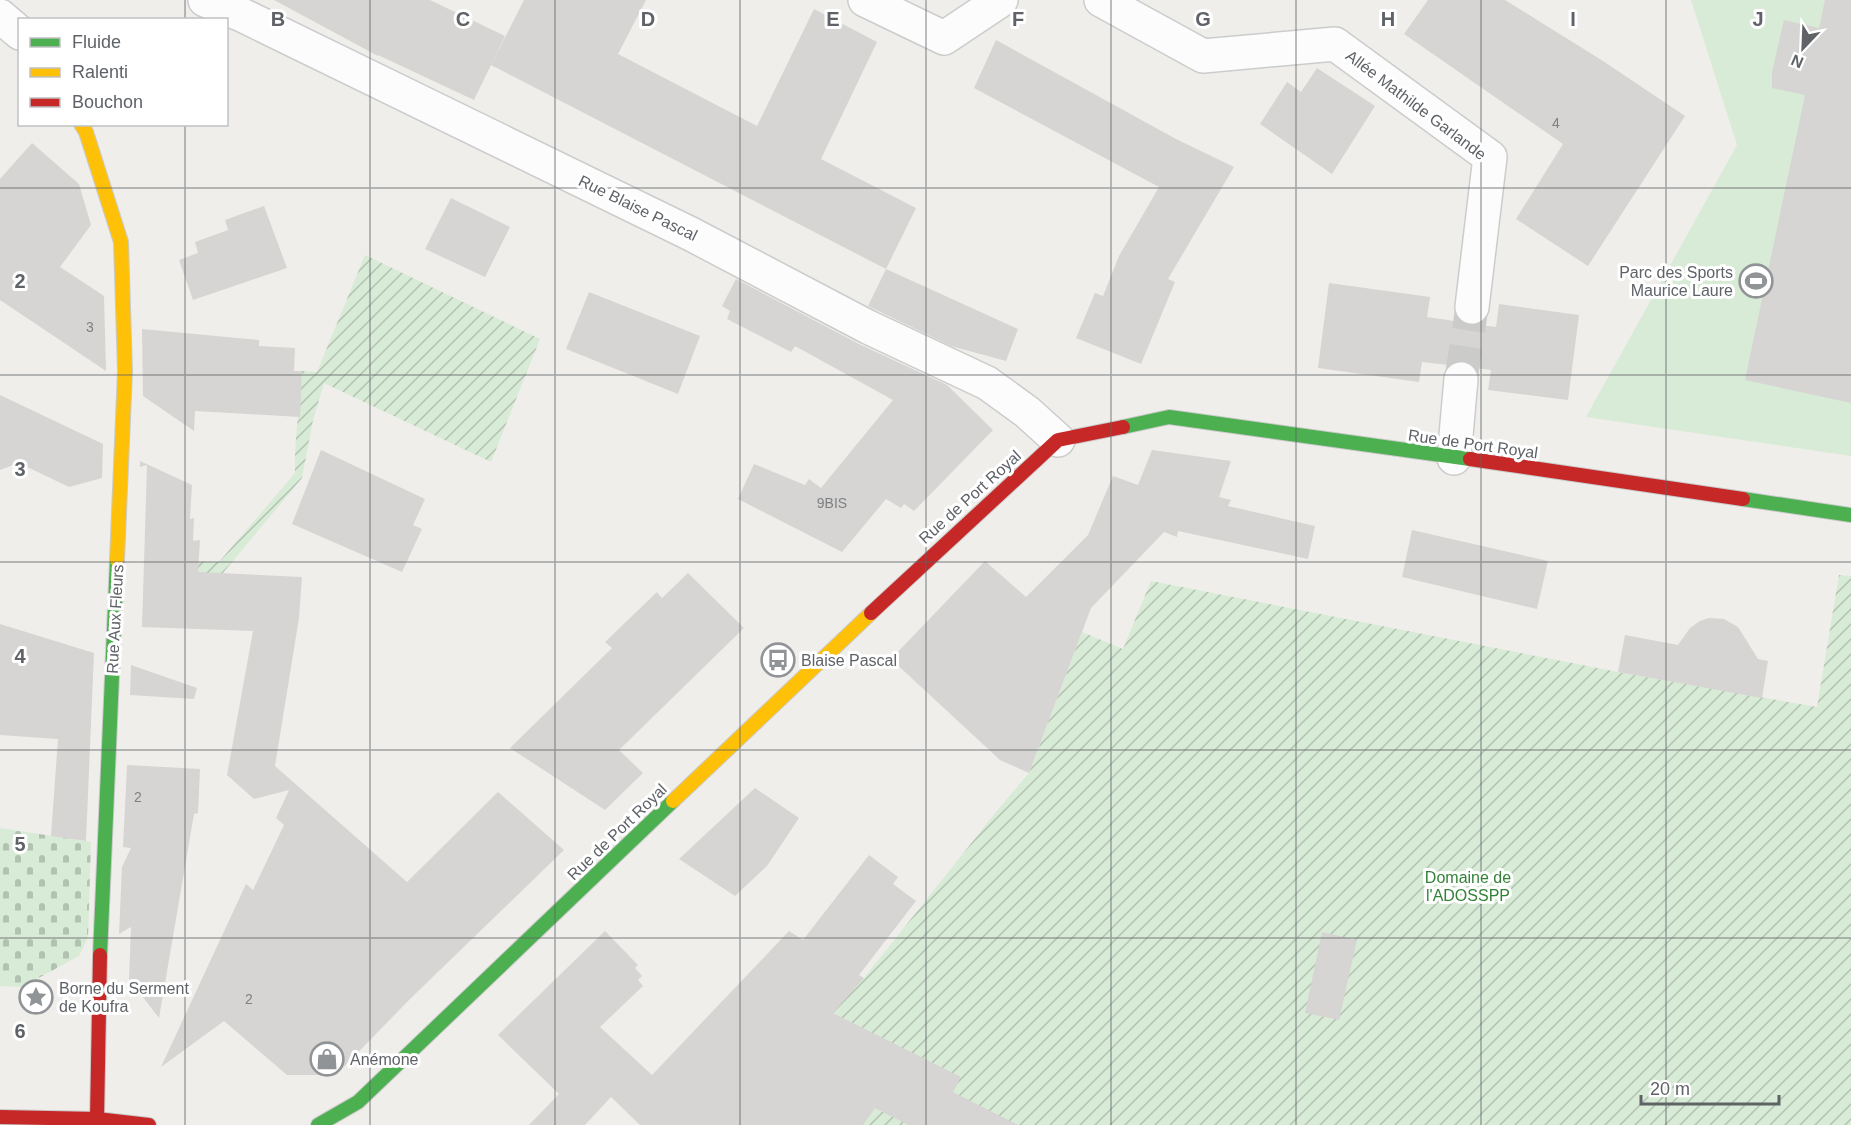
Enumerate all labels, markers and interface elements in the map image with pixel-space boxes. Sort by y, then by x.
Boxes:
text: B [271,8,285,30]
text: C [456,8,470,30]
text: D [641,8,655,30]
text: E [826,8,840,30]
text: F [1012,8,1024,30]
text: G [1195,8,1211,30]
text: H [1381,8,1395,30]
text: I [1570,8,1576,30]
text: J [1752,8,1764,30]
legend [18,18,228,126]
north arrow [1773,18,1833,78]
text: Fluide [72,32,121,52]
street label: Allée Mathilde Garlande [1343,47,1489,163]
text: N [1789,51,1806,71]
text: Ralenti [72,62,128,82]
text: Bouchon [72,92,143,112]
house number: 4 [1552,115,1560,131]
street label: Rue Blaise Pascal [576,172,700,244]
sports icon: Parc des Sports Maurice Laure [1738,263,1774,299]
place label: Parc des Sports Maurice Laure [1619,264,1733,299]
text: 2 [14,270,26,292]
house number: 3 [86,319,94,335]
street label: Rue de Port Royal [1407,426,1539,462]
street label: Rue de Port Royal [916,447,1024,547]
text: 3 [14,458,26,480]
house number: 9BIS [817,495,847,511]
street label: Rue Aux Fleurs [104,564,126,674]
bus stop icon: Blaise Pascal [760,642,796,678]
text: 4 [14,645,26,667]
place label: Blaise Pascal [801,652,897,669]
street label: Rue de Port Royal [564,780,670,884]
house number: 2 [134,789,142,805]
text: 5 [14,833,26,855]
park label: Domaine de l'ADOSSPP [1425,869,1511,904]
place icon: Borne du Serment de Koufra [18,979,54,1015]
place label: Borne du Serment de Koufra [59,980,189,1015]
house number: 2 [245,991,253,1007]
text: 6 [14,1020,26,1042]
shop icon: Anémone [309,1041,345,1077]
place label: Anémone [350,1051,419,1068]
scale bar [1641,1068,1779,1106]
text: 20 m [1650,1079,1690,1099]

